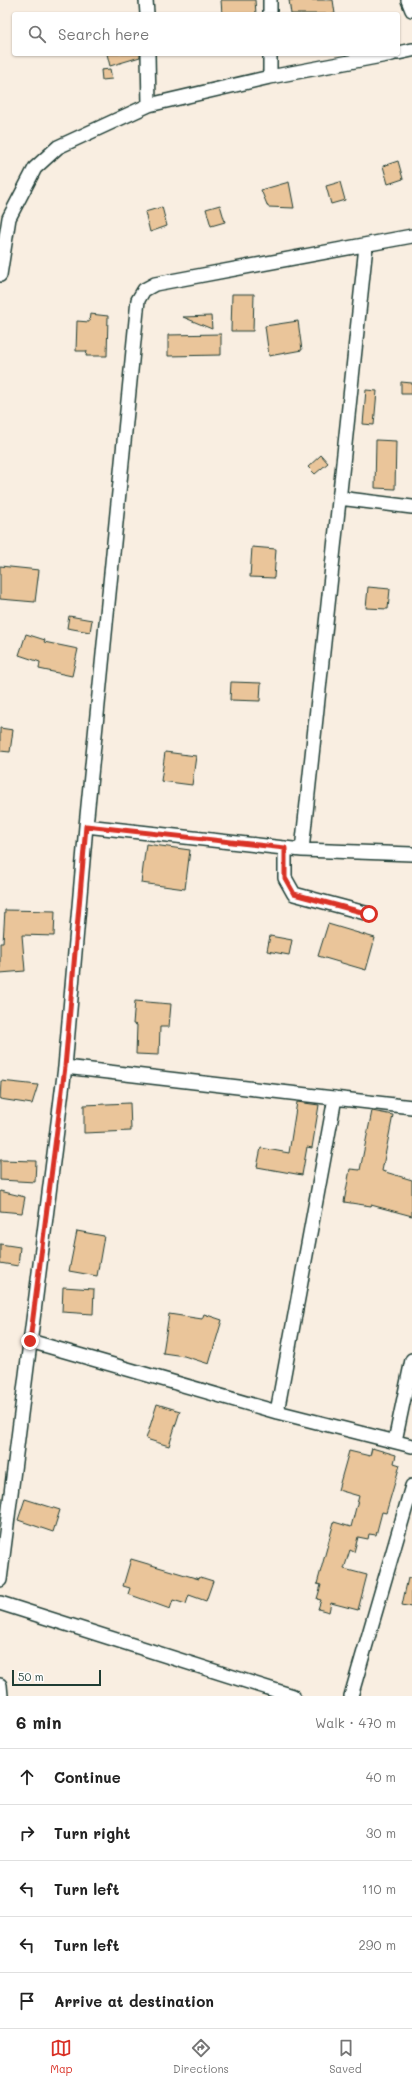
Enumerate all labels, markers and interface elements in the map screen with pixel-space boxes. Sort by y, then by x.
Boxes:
search box [12,12,400,56]
icon: search [26,23,48,45]
text: Search here [58,24,149,44]
route start [360,905,378,923]
route end [21,1332,39,1350]
scale bar [12,1668,101,1687]
text: 50 m [18,1669,44,1684]
text: 6 min [16,1711,61,1733]
text: Walk · 470 m [315,1714,396,1731]
icon: ahead [16,1766,38,1788]
text: Continue [54,1767,121,1787]
text: 40 m [366,1768,396,1785]
icon: right [16,1822,38,1844]
text: Turn right [54,1823,131,1843]
text: 30 m [366,1824,396,1841]
icon: left [16,1878,38,1900]
text: Turn left [54,1879,119,1899]
text: 110 m [362,1880,396,1897]
icon: left [16,1934,38,1956]
text: Turn left [54,1935,119,1955]
text: 290 m [359,1936,396,1953]
icon: arrive [16,1990,38,2012]
text: Arrive at destination [54,1991,214,2011]
tab: Map [50,2037,73,2076]
tab: Directions [173,2037,229,2076]
tab: Saved [329,2037,362,2076]

